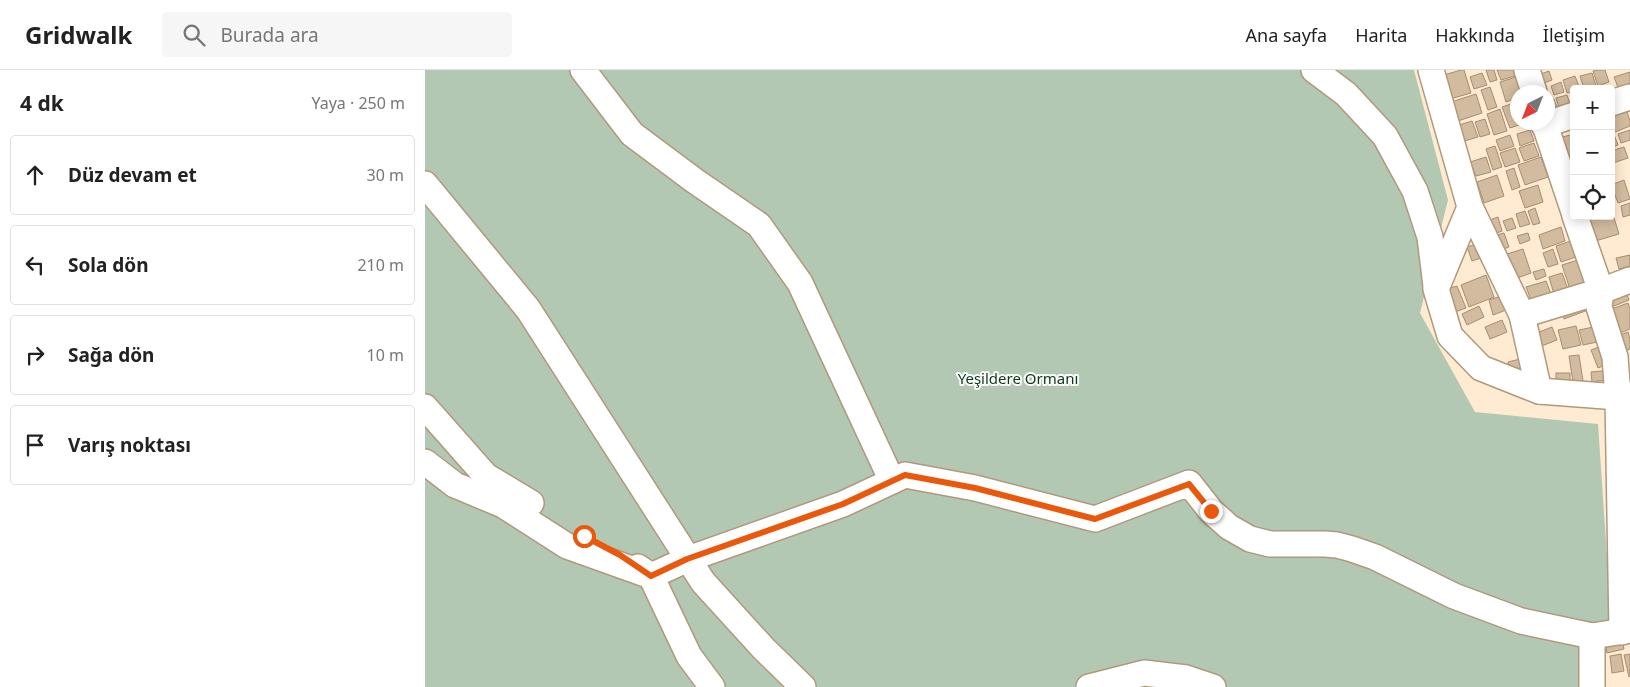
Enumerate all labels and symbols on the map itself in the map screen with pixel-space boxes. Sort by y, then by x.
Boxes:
north arrow [1510,85,1555,130]
park label: Yeşildere Ormanı [958,368,1078,388]
route end [1200,500,1223,523]
route start [573,525,596,548]

